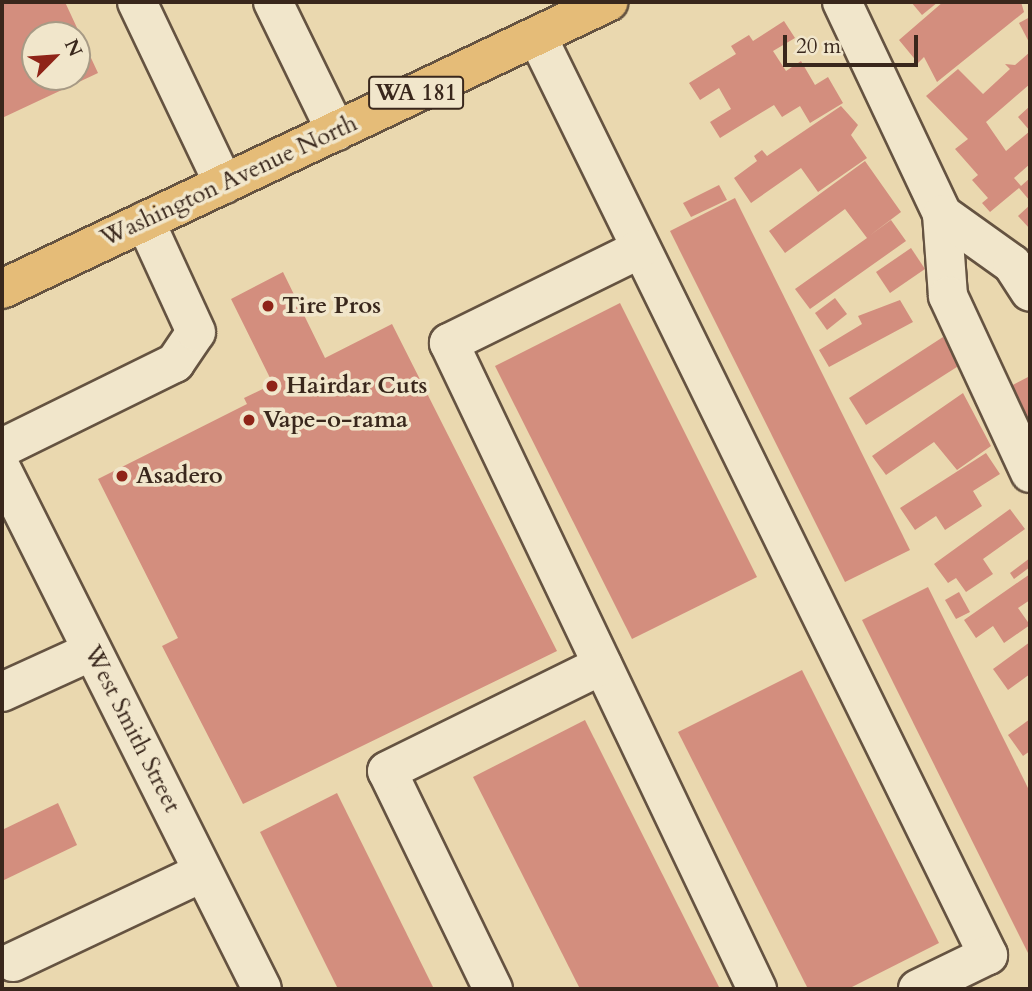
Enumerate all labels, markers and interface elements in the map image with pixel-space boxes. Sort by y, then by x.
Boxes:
north arrow [21,21,91,91]
scale bar [787,21,922,65]
text: 20 m [796,32,841,61]
text: N [58,35,88,61]
road number: WA 181 [367,74,465,113]
street label: Washington Avenue North [96,109,362,253]
place label: Tire Pros [282,292,381,320]
marker: Tire Pros [260,298,276,314]
place label: Hairdar Cuts [286,372,427,400]
marker: Hairdar Cuts [264,378,280,394]
place label: Vape-o-rama [263,406,408,434]
marker: Vape-o-rama [241,412,257,428]
place label: Asadero [136,462,223,490]
marker: Asadero [114,468,130,484]
street label: West Smith Street [78,641,186,817]

